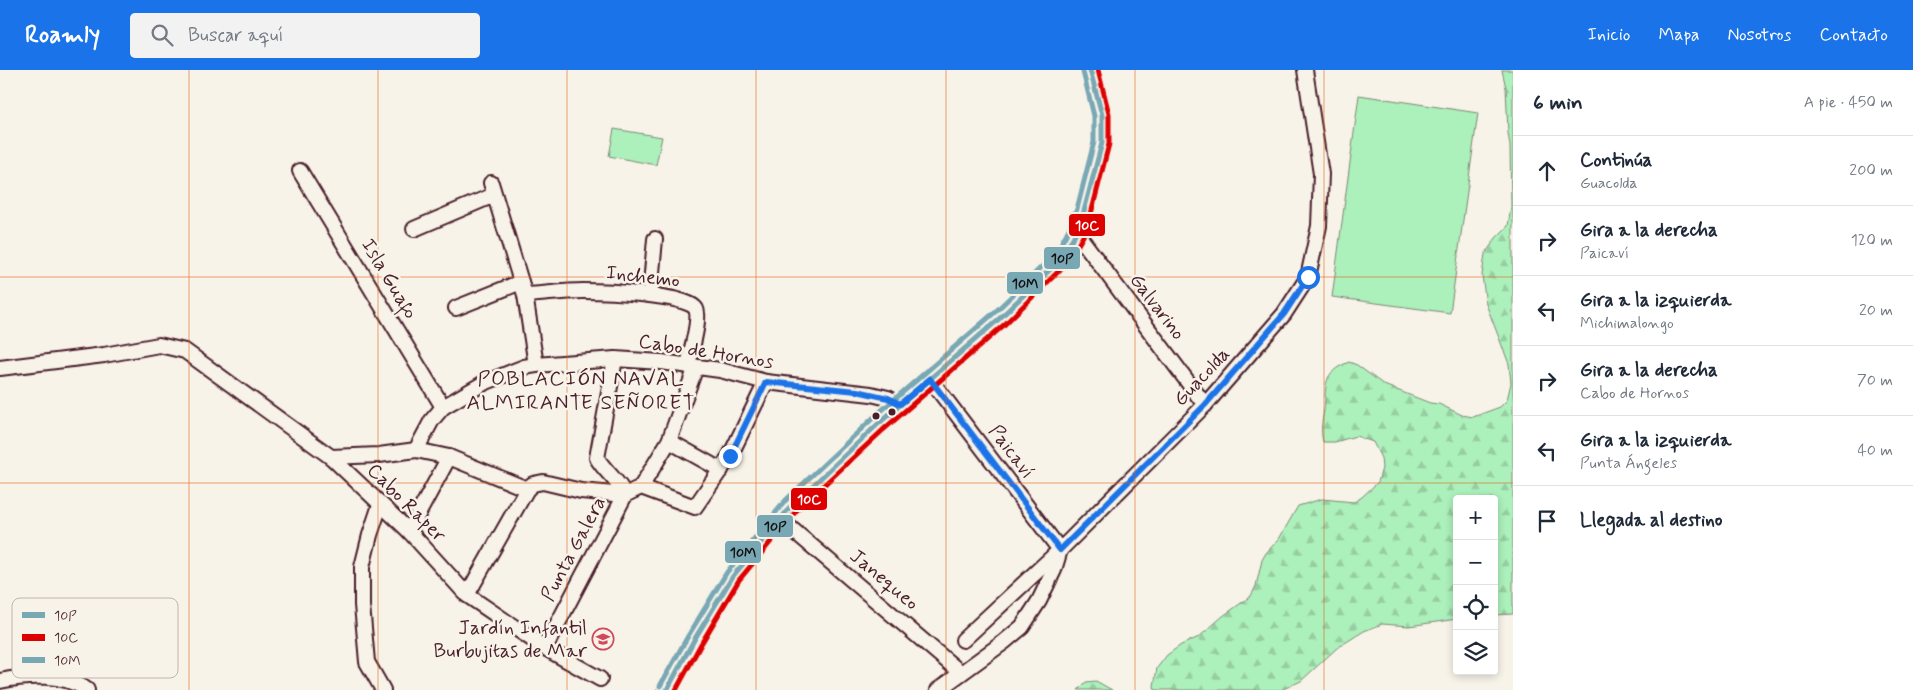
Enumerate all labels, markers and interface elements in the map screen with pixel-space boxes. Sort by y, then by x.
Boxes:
search box [130,13,480,58]
text: Roamly [25,20,100,51]
icon: search [148,21,176,49]
text: Buscar aquí [188,23,283,48]
text: Inicio [1588,23,1630,47]
text: Mapa [1658,23,1699,47]
text: Nosotros [1727,23,1792,47]
text: Contacto [1820,23,1888,47]
text: 6 min [1533,89,1583,117]
text: A pie · 450 m [1804,92,1893,113]
text: Continúa [1580,148,1652,173]
icon: ahead [1533,157,1561,185]
text: 200 m [1849,160,1893,181]
text: Guacolda [1580,173,1637,194]
line badge: 10C [1068,213,1106,237]
text: 10C [1075,217,1099,235]
text: Gira a la derecha [1580,218,1718,243]
icon: right [1533,227,1561,255]
text: 120 m [1851,230,1893,251]
street label: Isla Guafo [353,234,424,325]
text: Paicaví [1580,243,1629,264]
line badge: 10P [1043,246,1081,270]
text: 10P [1051,250,1074,268]
street label: Inchemo [605,259,681,295]
route start [1297,266,1320,289]
street label: Galvarino [1123,268,1191,346]
line badge: 10M [1006,271,1044,295]
text: 10M [1012,275,1038,293]
text: Gira a la izquierda [1580,288,1731,313]
icon: left [1533,297,1561,325]
text: 20 m [1859,300,1893,321]
text: Michimalongo [1580,313,1674,334]
street label: Cabo de Hornos [637,328,776,376]
street label: Guacolda [1168,342,1236,412]
text: Gira a la derecha [1580,358,1718,383]
district label: POBLACIÓN NAVAL ALMIRANTE SEÑORET [466,365,696,417]
icon: right [1533,367,1561,395]
text: 70 m [1857,370,1893,391]
text: Cabo de Hornos [1580,383,1689,404]
unlabelled marker [887,407,897,417]
unlabelled marker [871,411,881,421]
street label: Paicaví [982,419,1040,485]
text: Gira a la izquierda [1580,428,1731,453]
icon: left [1533,437,1561,465]
text: 40 m [1857,440,1893,461]
route end [719,445,742,468]
text: Punta Ángeles [1580,453,1677,474]
street label: Cabo Raper [360,457,452,549]
line badge: 10C [790,487,828,511]
text: 10C [797,491,821,509]
street label: Punta Galera [535,492,613,606]
map controls [1453,495,1498,675]
button: + [1453,495,1498,540]
icon: arrive [1533,507,1561,535]
text: Llegada al destino [1580,508,1722,533]
line badge: 10P [756,514,794,538]
text: 10P [764,518,787,536]
line badge: 10M [724,540,762,564]
button: − [1453,540,1498,585]
street label: Janequeo [844,543,924,617]
text: 10M [730,544,756,562]
button: locate [1453,585,1498,630]
legend [12,598,178,678]
text: 10P [54,607,77,625]
place label: Jardín Infantil Burbujitas de Mar [434,615,588,665]
school or university icon: Jardín Infantil Burbujitas de Mar [591,627,615,651]
text: 10C [54,629,78,647]
button: layers [1453,630,1498,675]
text: 10M [54,652,81,670]

